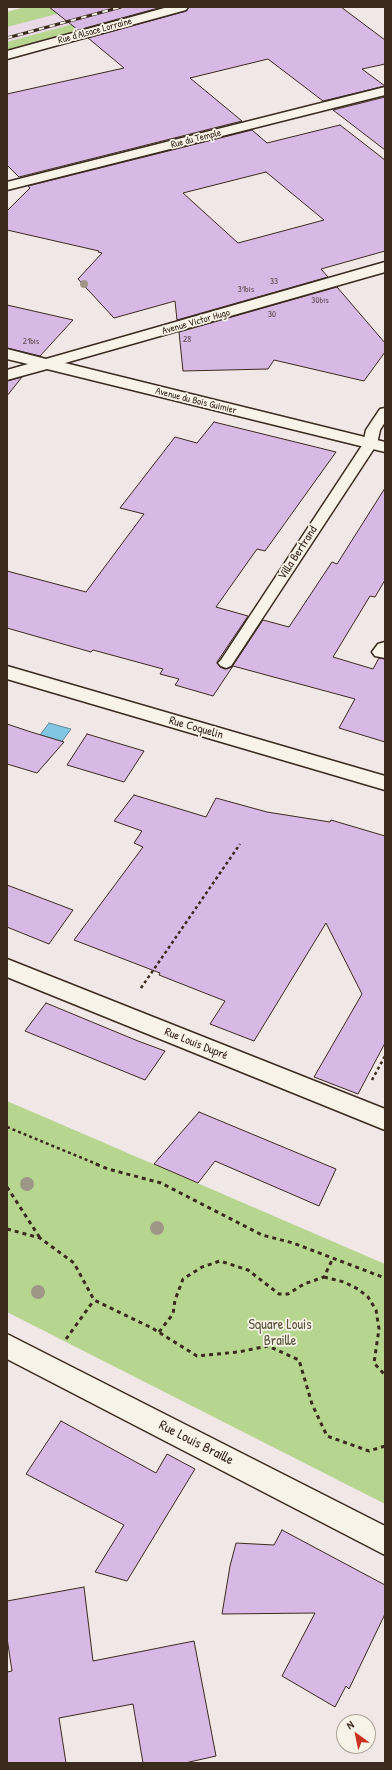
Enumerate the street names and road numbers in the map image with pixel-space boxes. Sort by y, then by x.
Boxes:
street label: Rue d'Alsace Lorraine [57,15,133,47]
street label: Rue du Temple [170,127,222,151]
street label: Avenue Victor Hugo [161,307,231,337]
street label: Avenue du Bois Guimier [154,385,238,417]
street label: Villa Bertrand [275,523,321,583]
street label: Rue Coquelin [167,713,225,743]
street label: Rue Louis Dupré [162,1025,230,1063]
street label: Rue Louis Braille [156,1417,236,1469]

